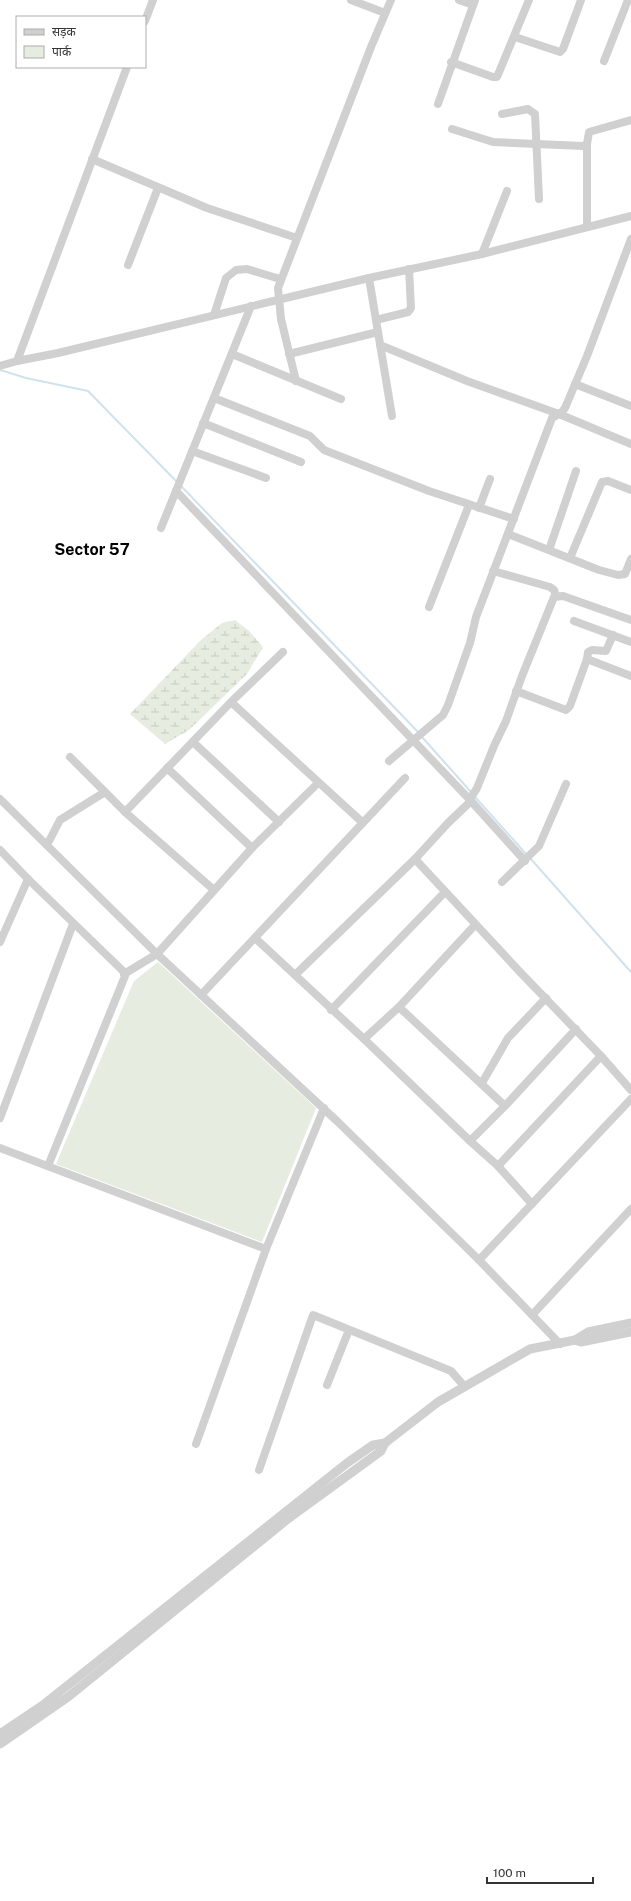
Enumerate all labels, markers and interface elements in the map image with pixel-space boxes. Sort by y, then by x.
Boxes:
legend [16,16,146,68]
text: सड़क [52,25,77,39]
text: पार्क [52,45,72,59]
district label: Sector 57 [54,540,130,559]
scale bar [487,1859,593,1885]
text: 100 m [493,1866,526,1880]

